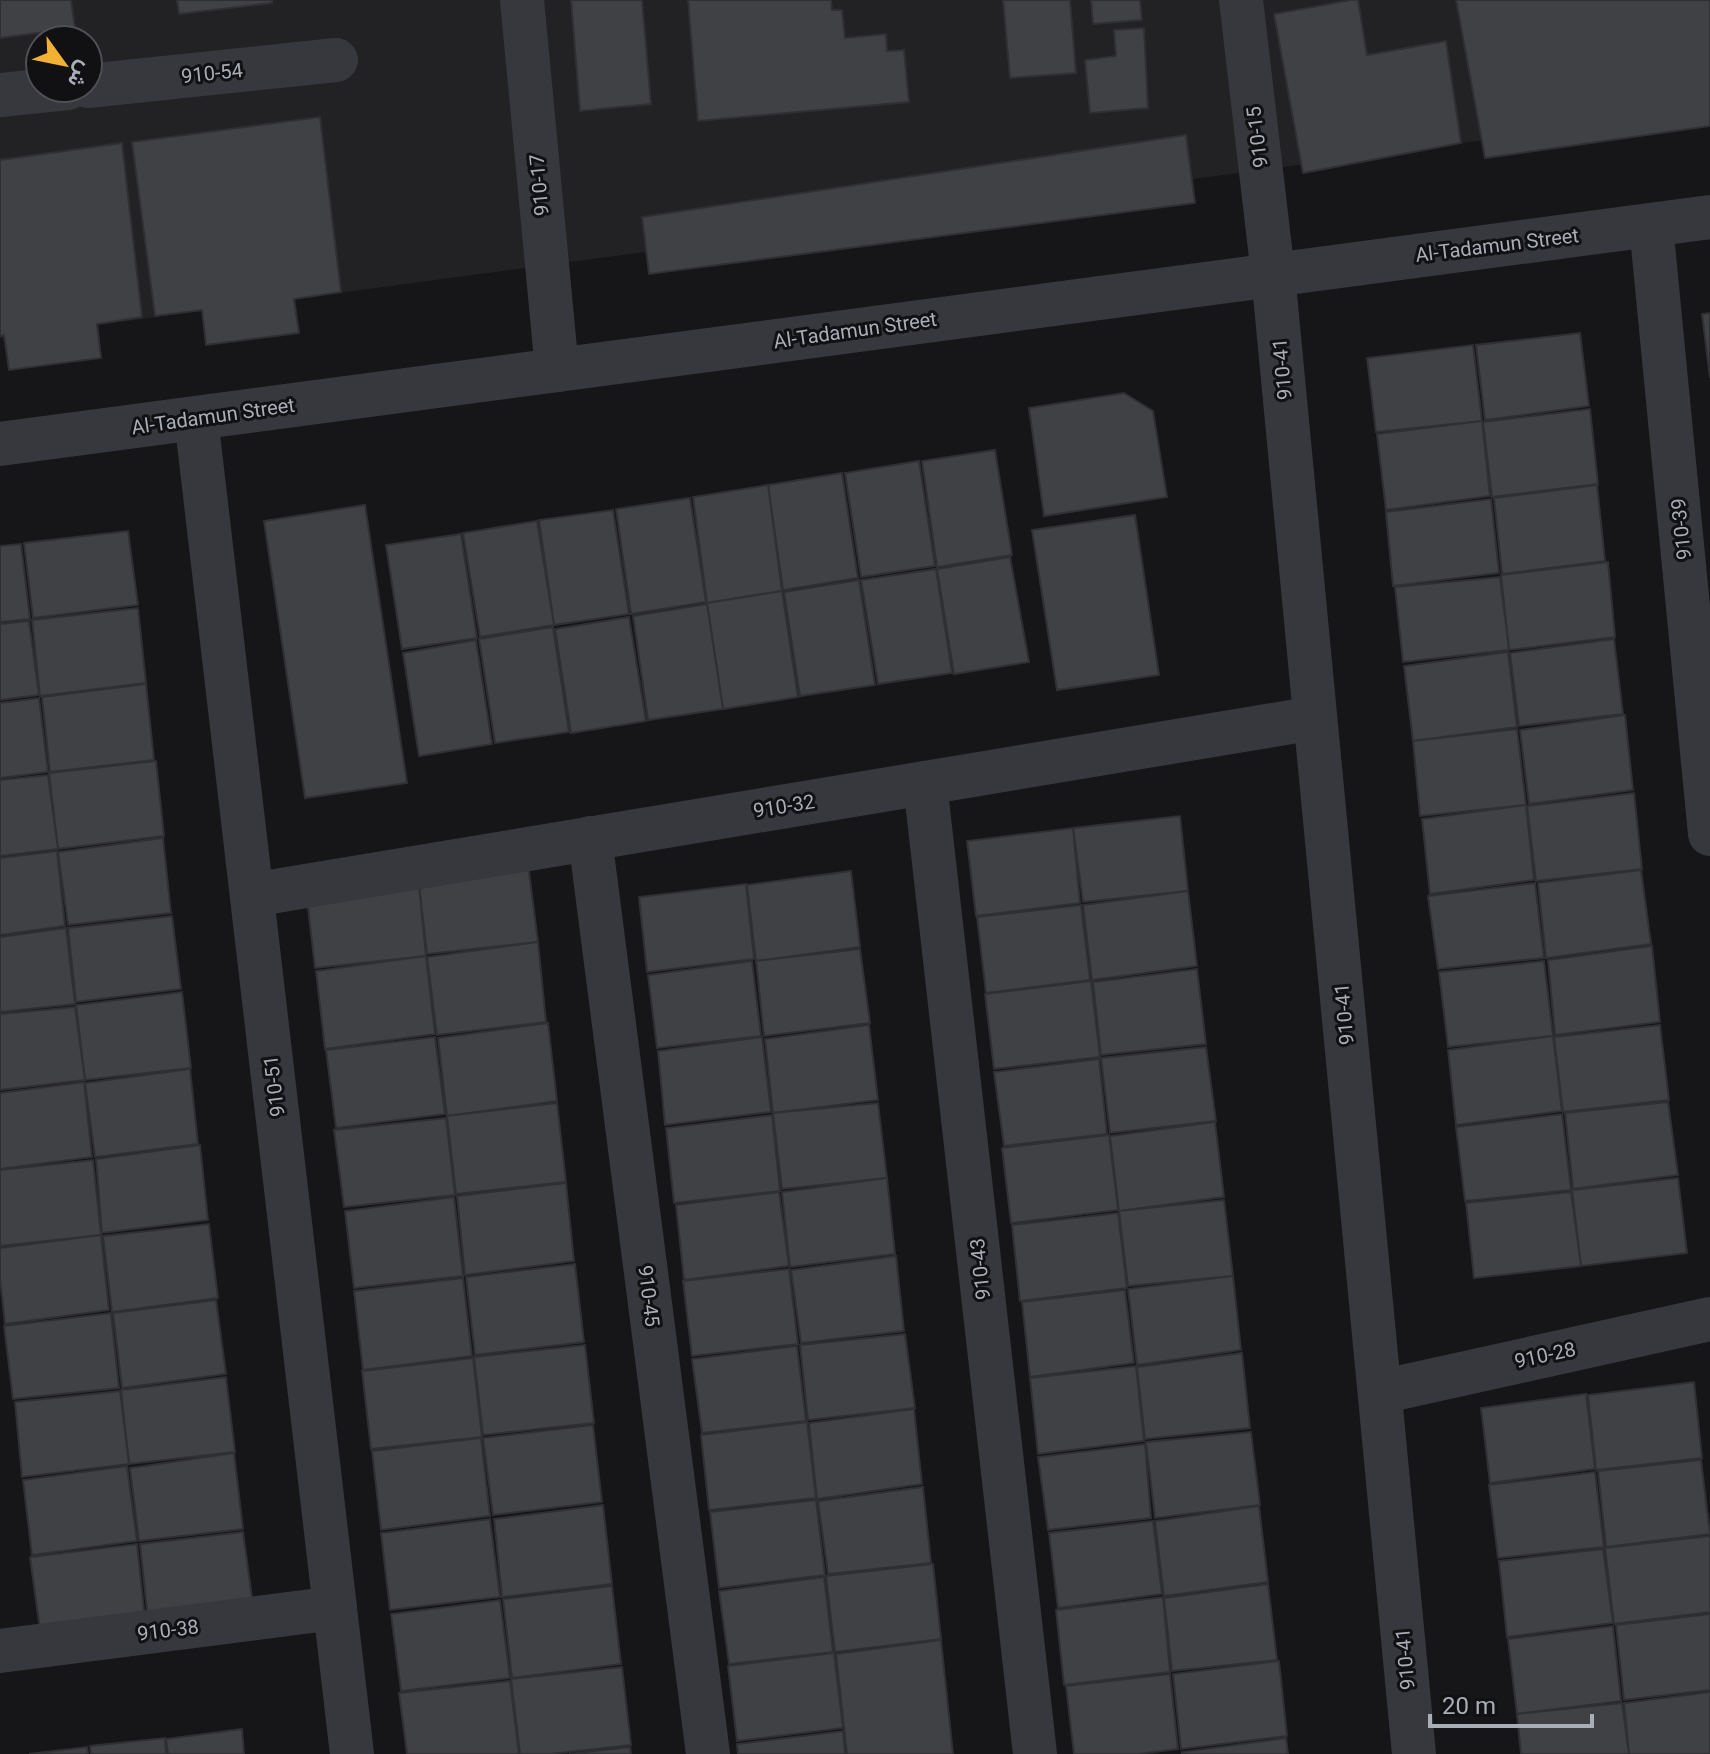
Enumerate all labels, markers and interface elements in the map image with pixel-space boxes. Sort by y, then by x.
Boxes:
north arrow [24,24,104,104]
text: ش [62,56,98,93]
street label: 910-54 [180,58,244,88]
street label: 910-15 [1241,105,1273,169]
street label: 910-17 [524,153,554,217]
street label: Al-Tadamun Street [1414,223,1580,267]
street label: Al-Tadamun Street [772,307,938,353]
street label: 910-41 [1267,337,1297,401]
street label: Al-Tadamun Street [130,393,296,439]
street label: 910-39 [1666,497,1696,561]
street label: 910-32 [752,789,816,823]
street label: 910-41 [1329,982,1359,1046]
street label: 910-51 [258,1054,290,1118]
street label: 910-43 [965,1237,995,1301]
street label: 910-45 [633,1264,665,1328]
street label: 910-28 [1512,1337,1578,1373]
street label: 910-38 [136,1614,200,1646]
street label: 910-41 [1390,1627,1420,1691]
scale bar [1430,1678,1592,1728]
text: 20 m [1442,1692,1496,1720]

